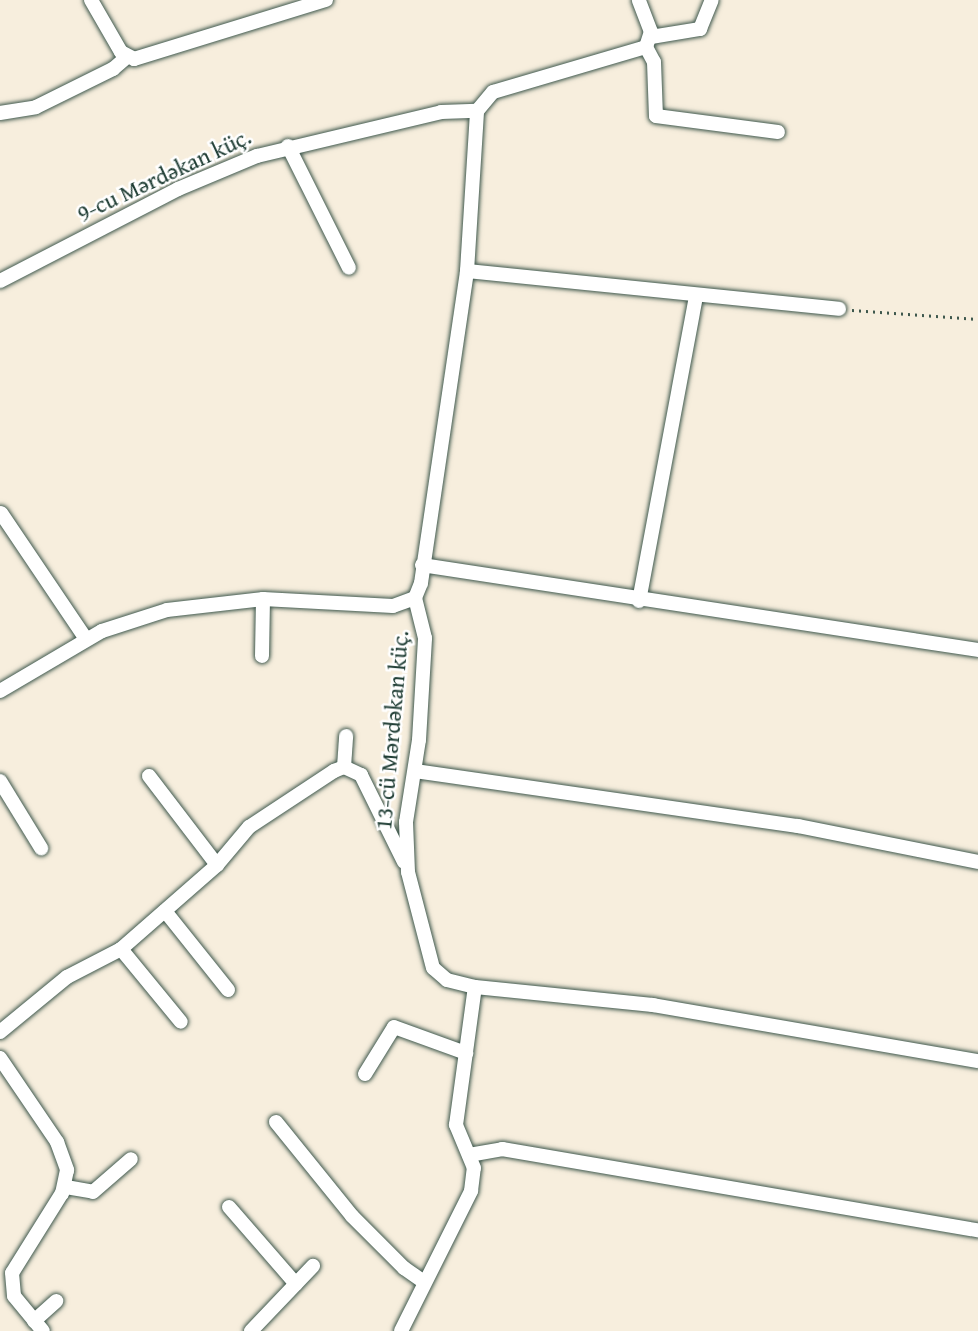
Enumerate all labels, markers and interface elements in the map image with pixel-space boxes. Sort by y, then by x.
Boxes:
street label: 9-cu Mərdəkan küç. [73,123,255,227]
street label: 13-cü Mərdəkan küç. [370,629,414,831]

